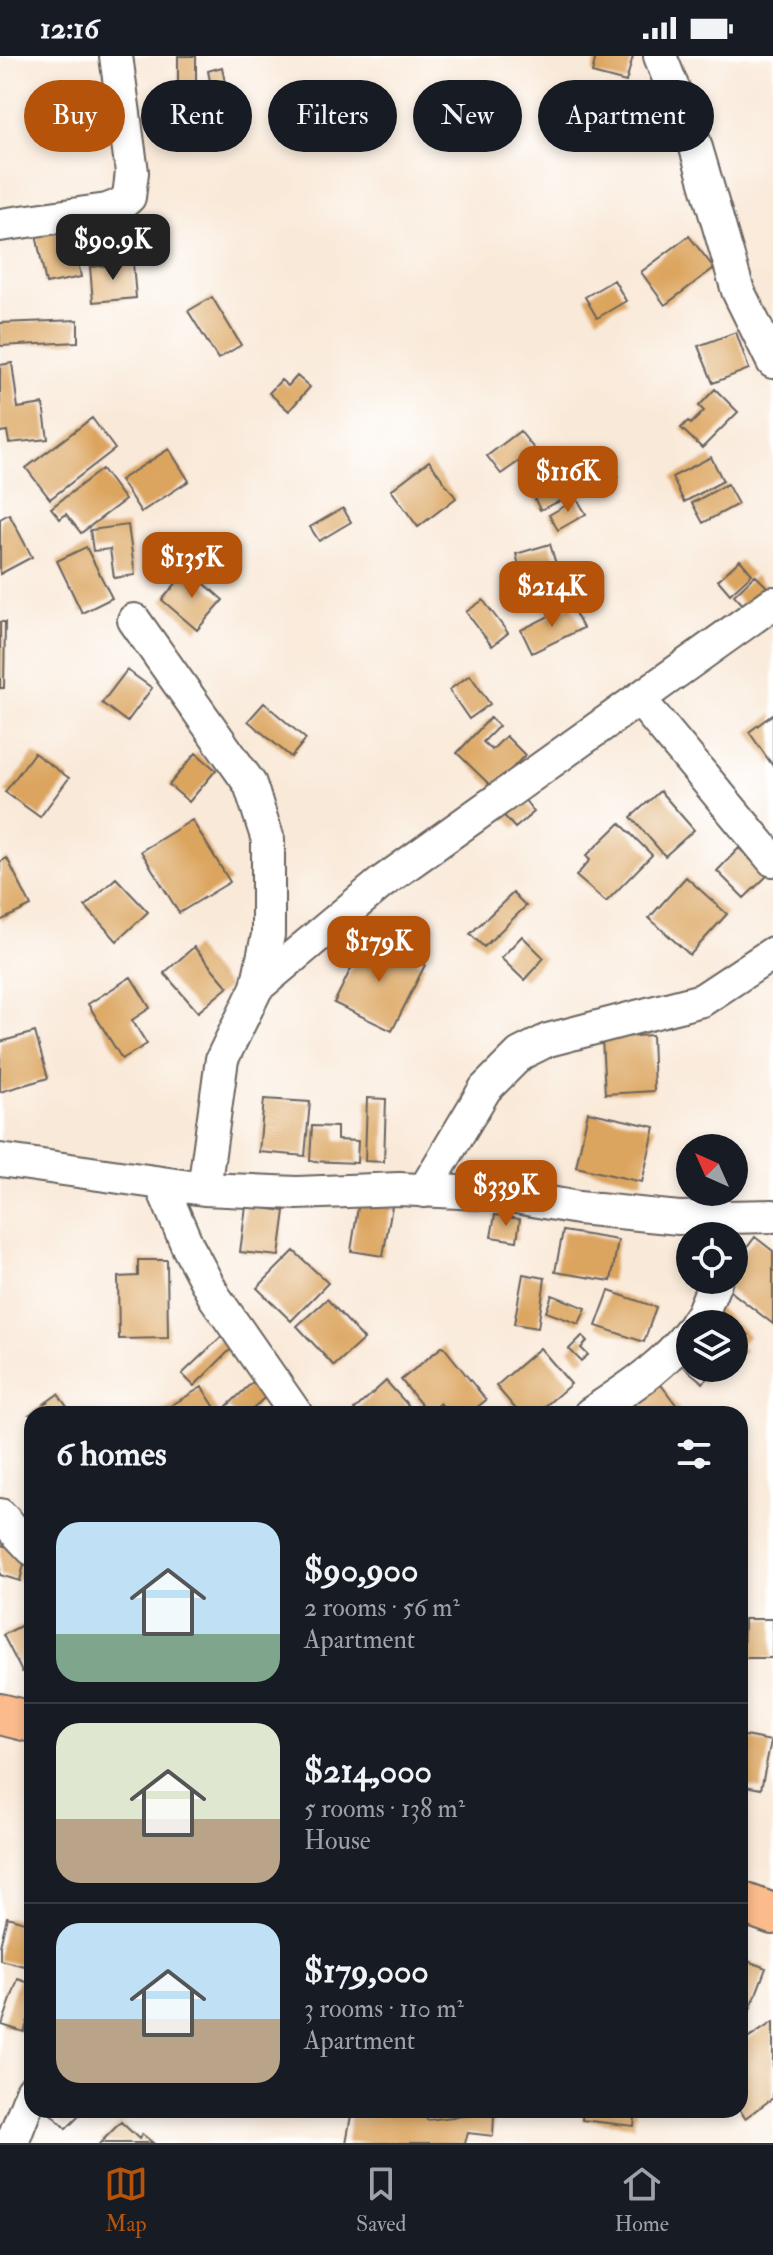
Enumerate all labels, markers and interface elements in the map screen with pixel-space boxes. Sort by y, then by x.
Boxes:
text: 12:16 [40,10,99,47]
chip: Buy [24,80,125,152]
chip: Rent [141,80,252,152]
chip: Filters [268,80,397,152]
chip: New [413,80,522,152]
chip: Apartment [538,80,714,152]
pin: $90.9K [48,214,178,282]
text: $90.9K [74,224,152,256]
pin: $116K [512,446,624,514]
text: $116K [536,456,600,488]
pin: $135K [136,532,248,600]
text: $135K [160,542,224,574]
pin: $214K [496,561,608,629]
text: $214K [517,571,587,603]
pin: $179K [323,916,435,984]
text: $179K [345,926,413,958]
north arrow [676,1134,748,1206]
map controls [676,1134,748,1382]
pin: $339K [450,1160,562,1228]
text: $339K [473,1170,539,1202]
button: locate [676,1222,748,1294]
button: layers [676,1310,748,1382]
icon: filters [672,1432,716,1476]
text: 6 homes [56,1433,167,1476]
text: $90,900 [304,1549,418,1592]
icon: home [120,1554,216,1650]
text: 2 rooms · 56 m² [304,1592,460,1624]
text: Apartment [304,1624,415,1656]
text: $214,000 [304,1750,432,1793]
icon: home [120,1755,216,1851]
text: 5 rooms · 138 m² [304,1793,465,1825]
text: House [304,1825,371,1857]
text: $179,000 [304,1950,429,1993]
icon: home [120,1955,216,2051]
text: 3 rooms · 110 m² [304,1993,464,2025]
text: Apartment [304,2025,415,2057]
tab: Map [104,2162,148,2238]
tab: Saved [356,2162,406,2238]
tab: Home [614,2162,669,2238]

